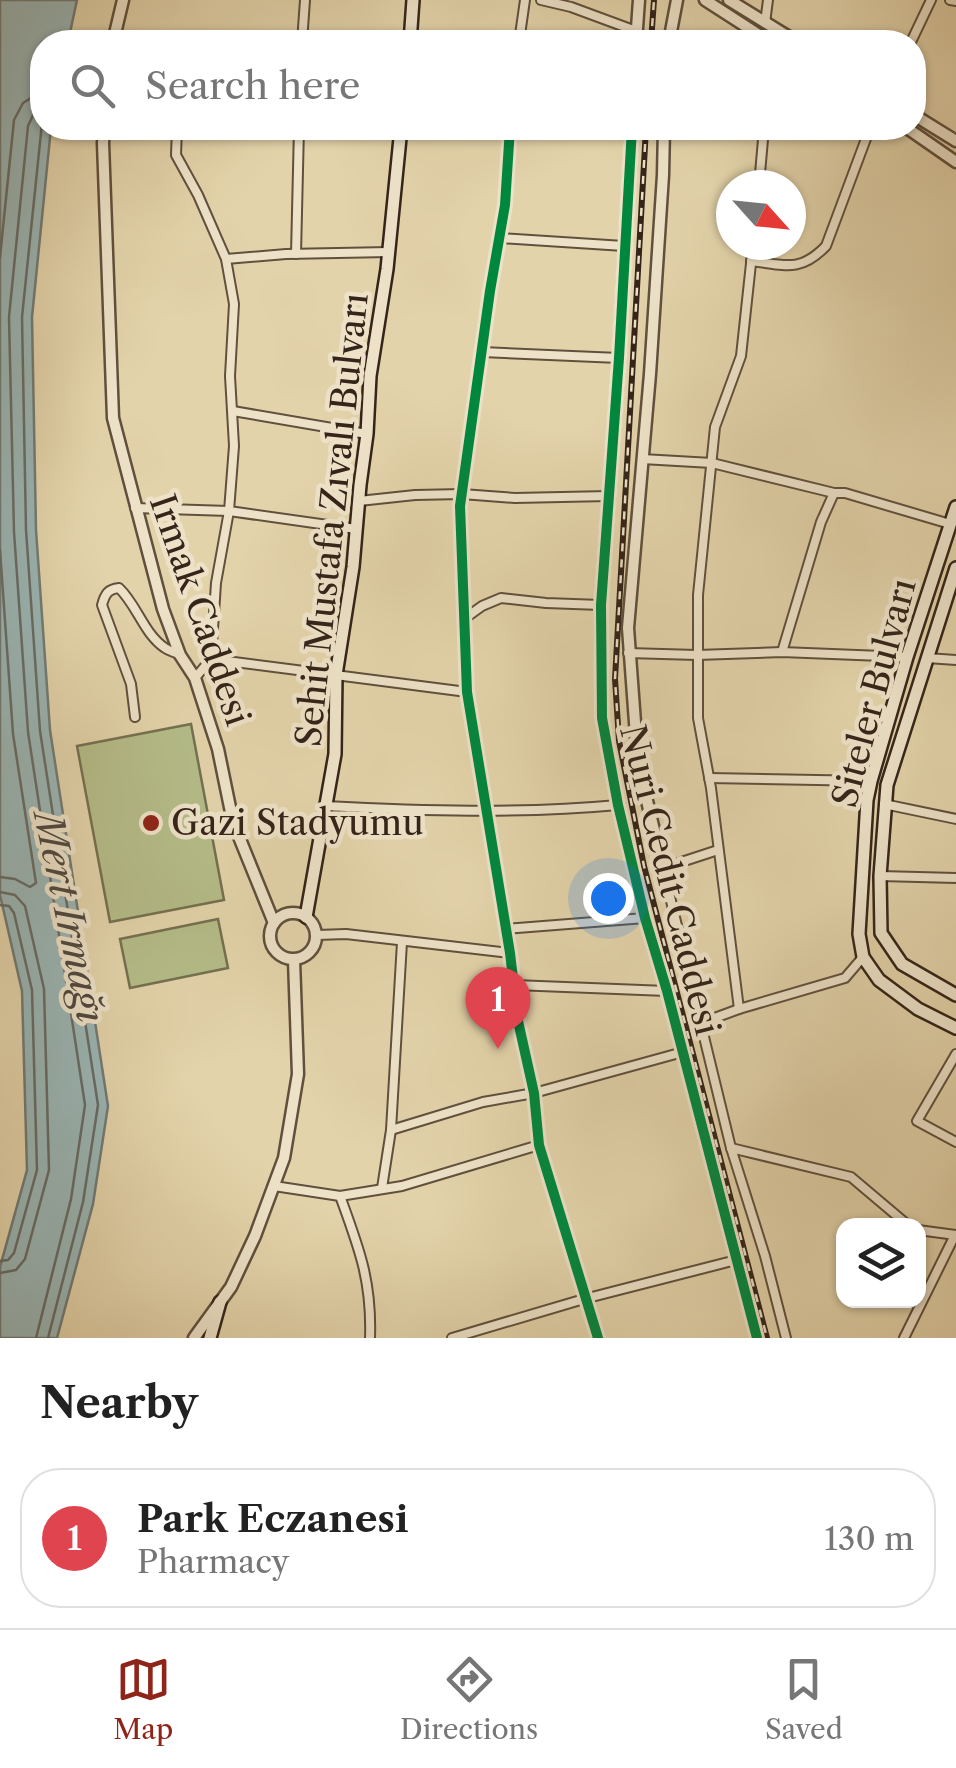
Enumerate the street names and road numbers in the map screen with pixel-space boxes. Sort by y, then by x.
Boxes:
street label: Sehit Mustafa Zıvalı Bulvarı [286,291,377,749]
street label: Irmak Caddesi [141,489,260,731]
street label: Siteler Bulvarı [822,574,925,812]
street label: Nuri Cedit Caddesi [611,720,730,1039]

